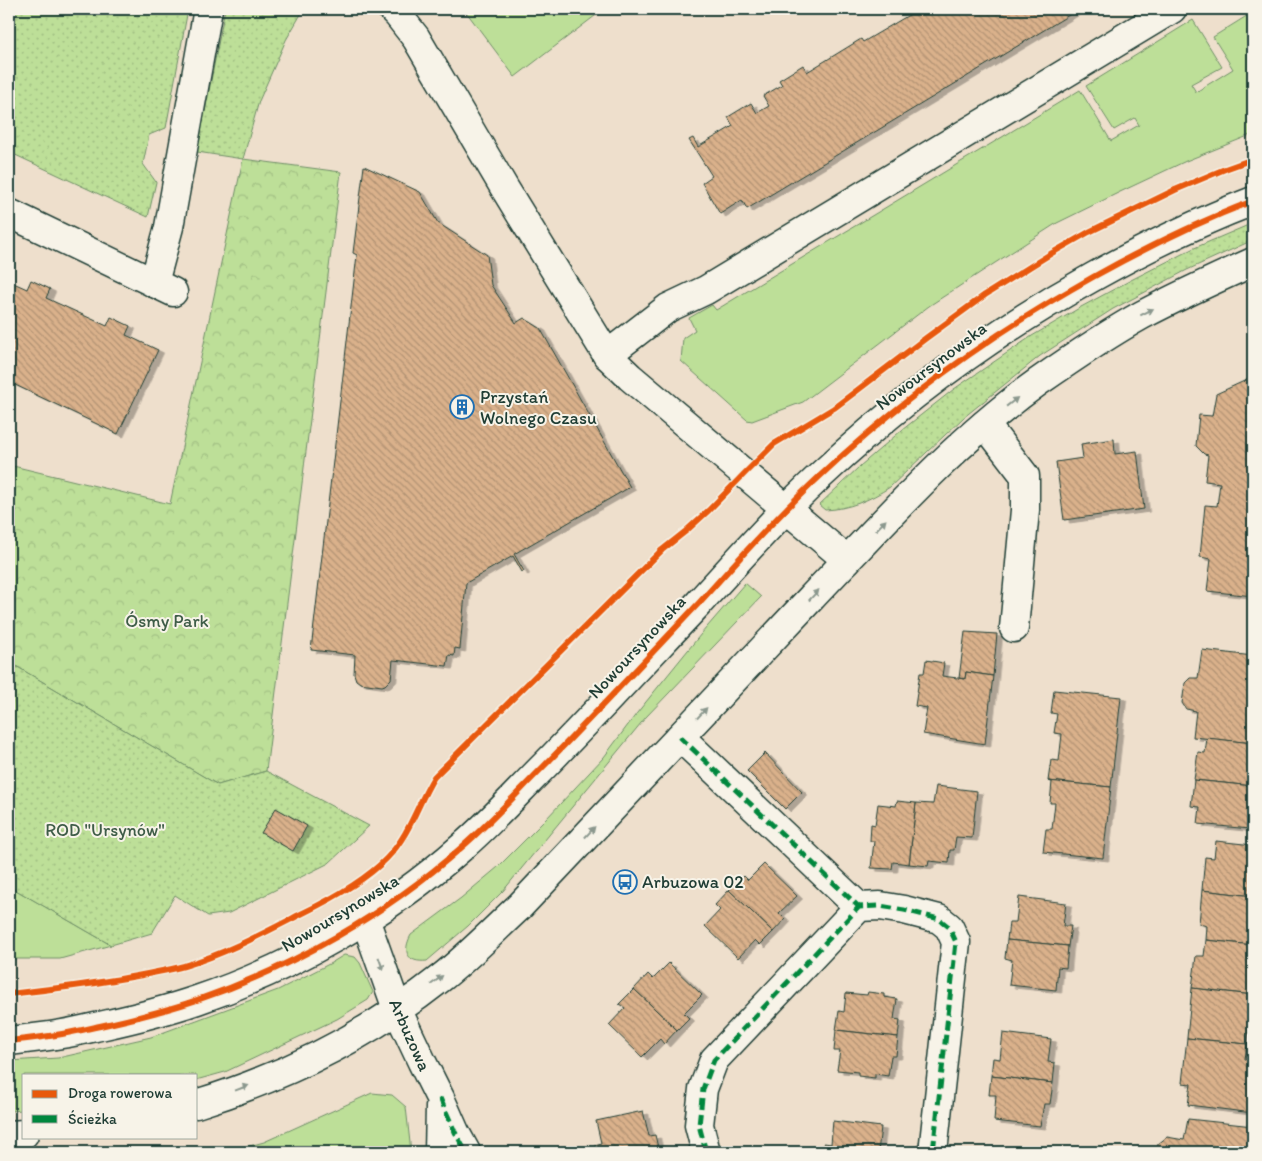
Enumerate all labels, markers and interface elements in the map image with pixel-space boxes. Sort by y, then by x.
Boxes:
one-way arrow [1141,308,1154,317]
street label: Nowoursynowska [871,317,991,415]
place label: Przystań Wolnego Czasu [480,386,597,429]
building icon: Przystań Wolnego Czasu [449,394,475,420]
one-way arrow [1005,397,1018,408]
one-way arrow [875,519,887,531]
one-way arrow [808,590,820,602]
street label: Nowoursynowska [584,591,691,703]
park label: Ósmy Park [125,610,209,632]
one-way arrow [696,708,708,720]
park label: ROD "Ursynów" [45,819,165,841]
one-way arrow [584,826,596,838]
street label: Nowoursynowska [277,869,403,957]
bus stop icon: Arbuzowa 02 [612,869,638,895]
place label: Arbuzowa 02 [642,871,744,893]
one-way arrow [377,957,385,972]
one-way arrow [430,975,443,986]
street label: Arbuzowa [384,995,436,1075]
legend [22,1074,198,1138]
text: Droga rowerowa [68,1084,172,1102]
one-way arrow [235,1084,250,1091]
text: Ścieżka [68,1110,117,1128]

